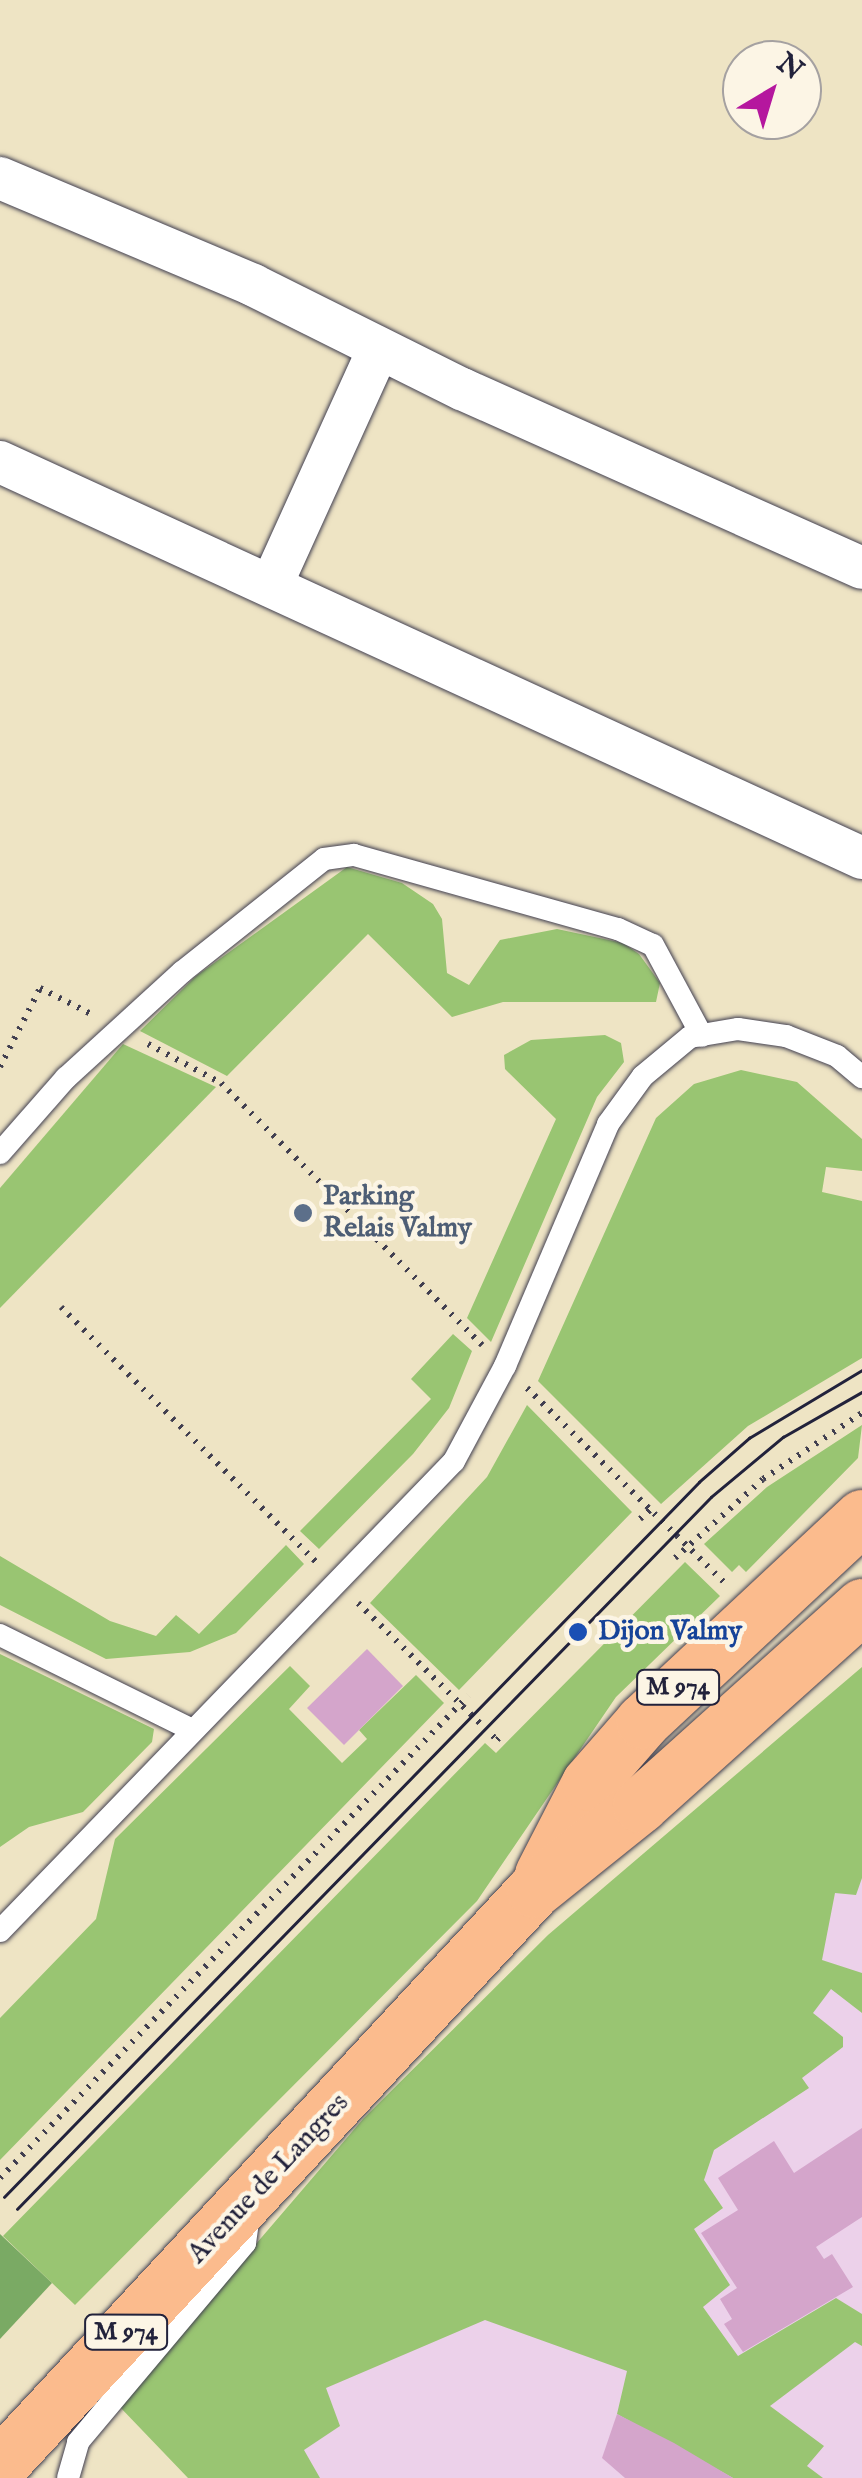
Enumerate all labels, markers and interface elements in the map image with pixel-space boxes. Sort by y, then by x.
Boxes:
north arrow [722,40,822,140]
text: N [769,46,810,89]
place label: Parking Relais Valmy [323,1180,472,1246]
marker: Parking Relais Valmy [292,1202,314,1224]
place label: Dijon Valmy [598,1615,742,1649]
marker: Dijon Valmy [567,1621,589,1643]
road number: M 974 [636,1667,720,1707]
street label: Avenue de Langres [181,2087,357,2271]
road number: M 974 [84,2312,168,2352]

